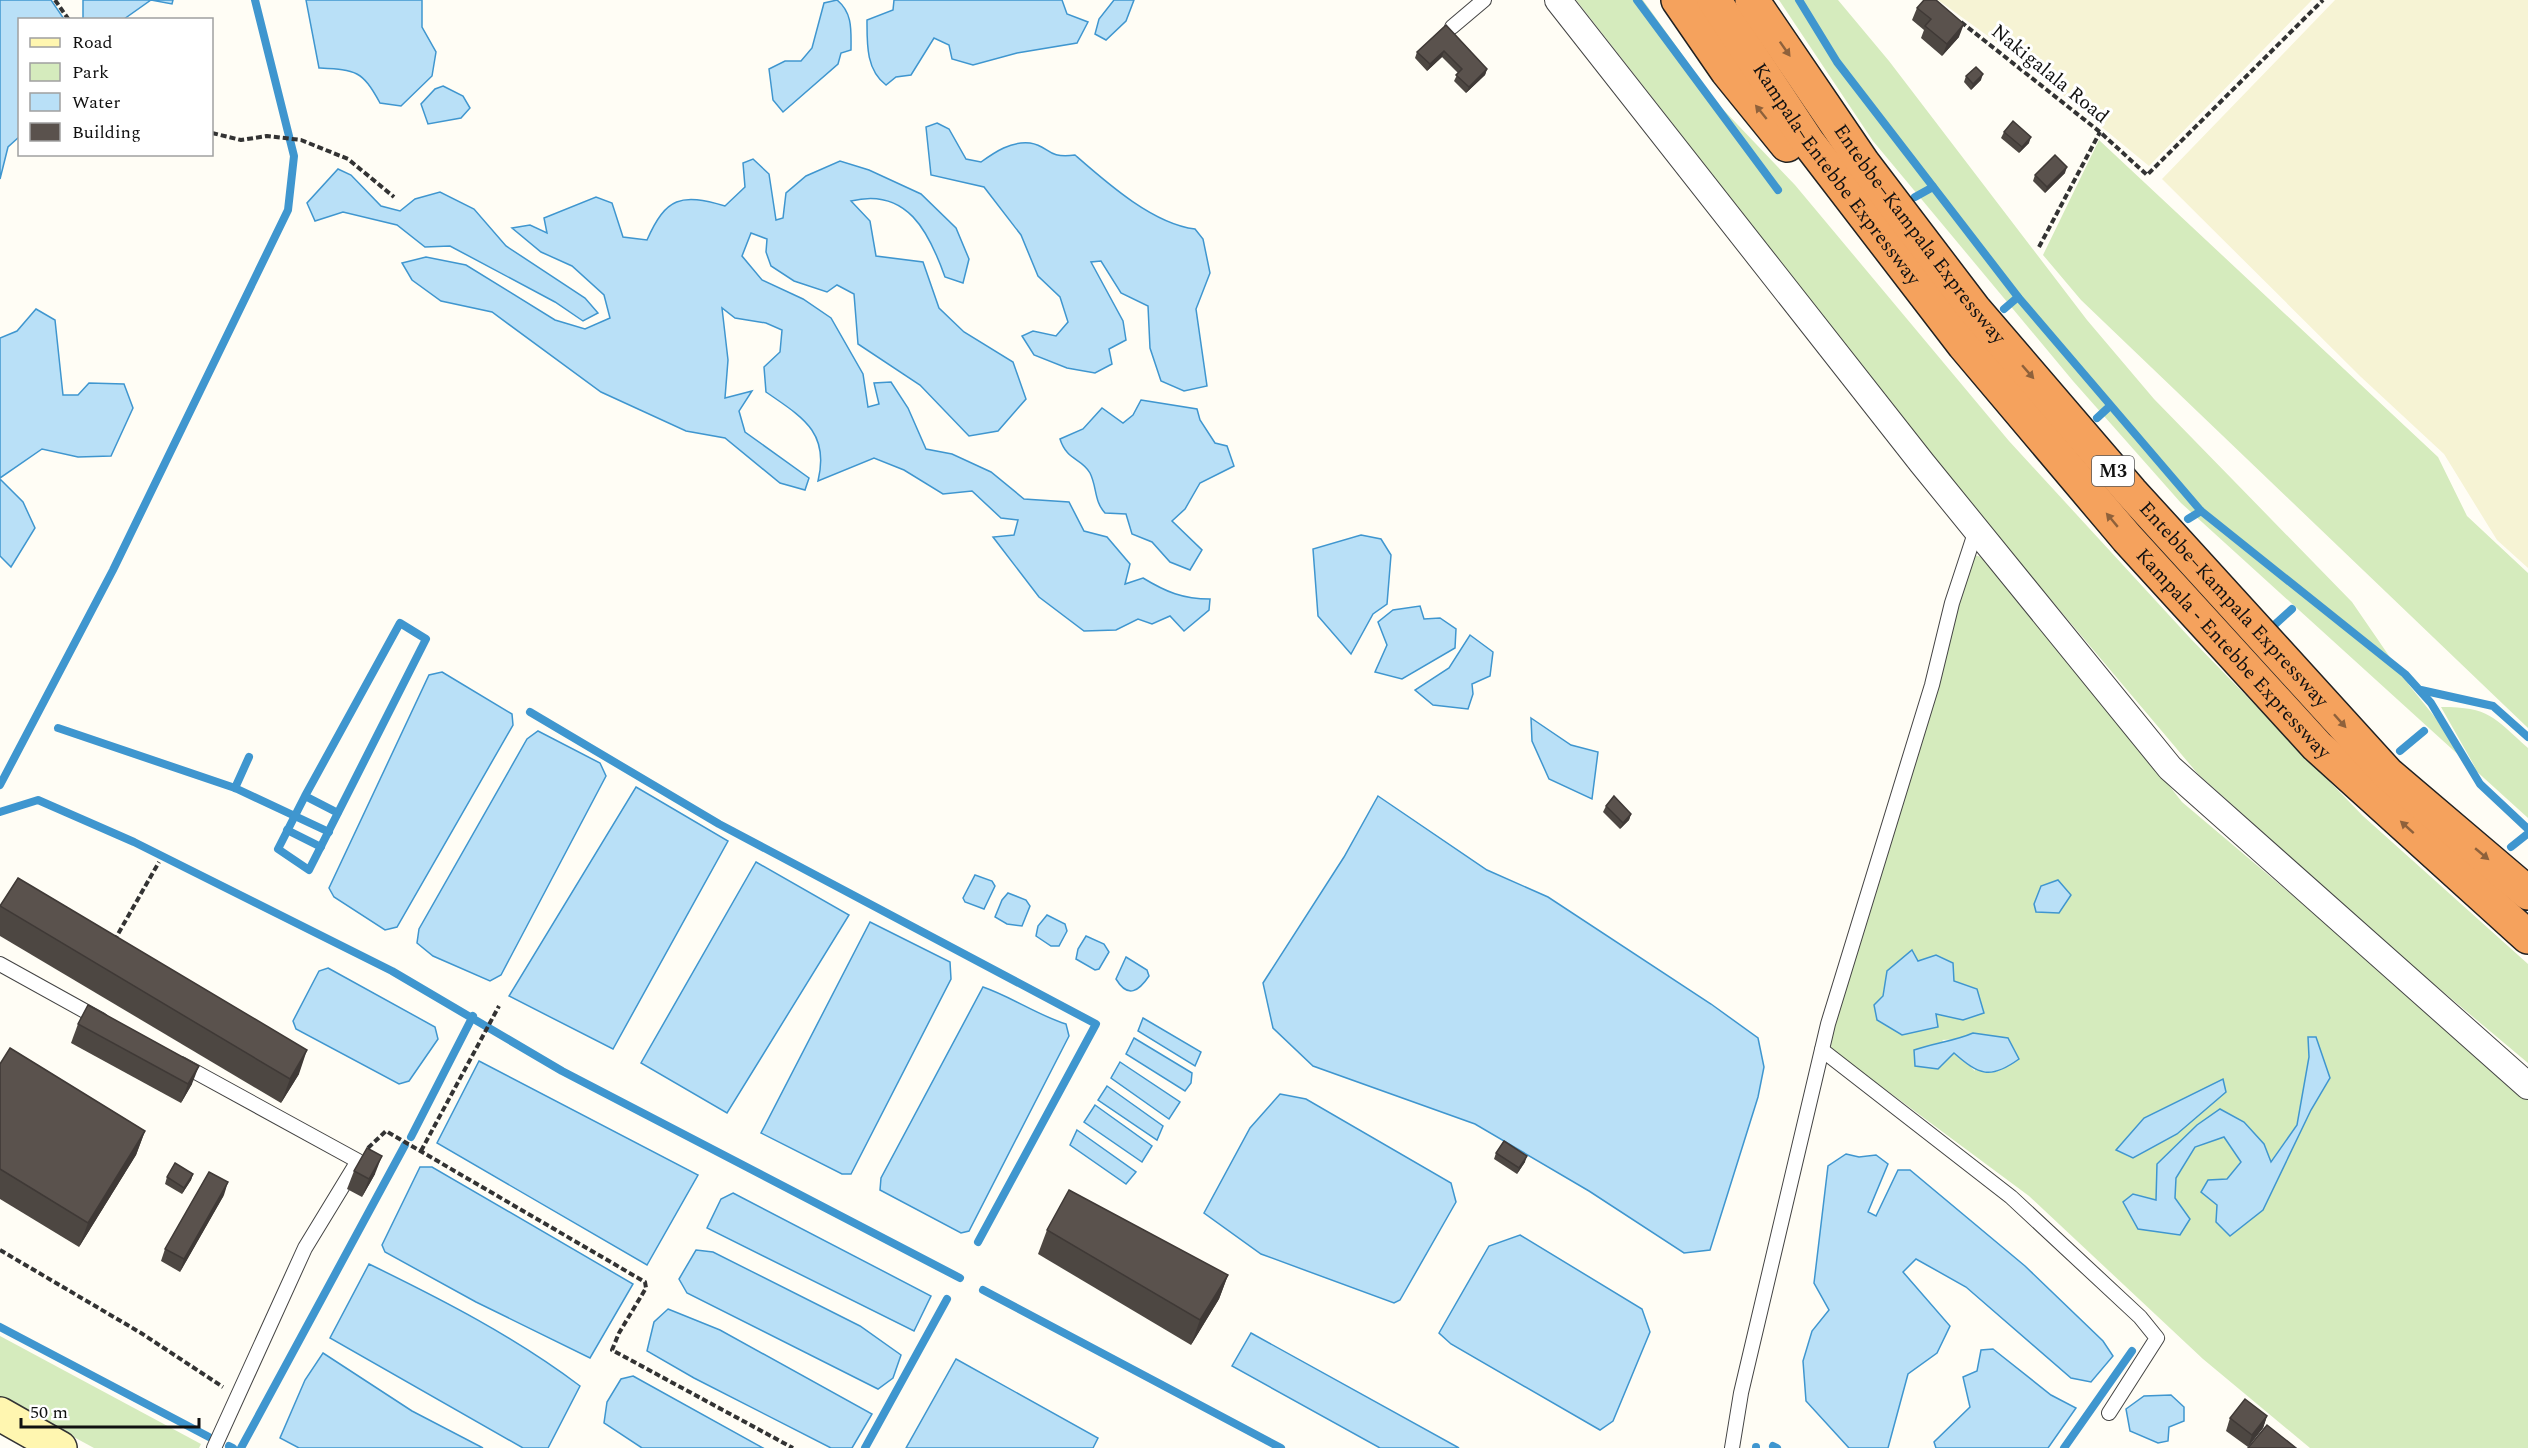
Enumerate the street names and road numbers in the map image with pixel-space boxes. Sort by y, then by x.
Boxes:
street label: Nakigalala Road [1985,17,2115,131]
street label: Kampala–Entebbe Expressway [1745,57,1929,293]
street label: Entebbe–Kampala Expressway [1826,118,2014,352]
road number: M3 [2092,456,2134,486]
street label: Entebbe–Kampala Expressway [2132,495,2337,715]
street label: Kampala - Entebbe Expressway [2128,541,2338,767]

